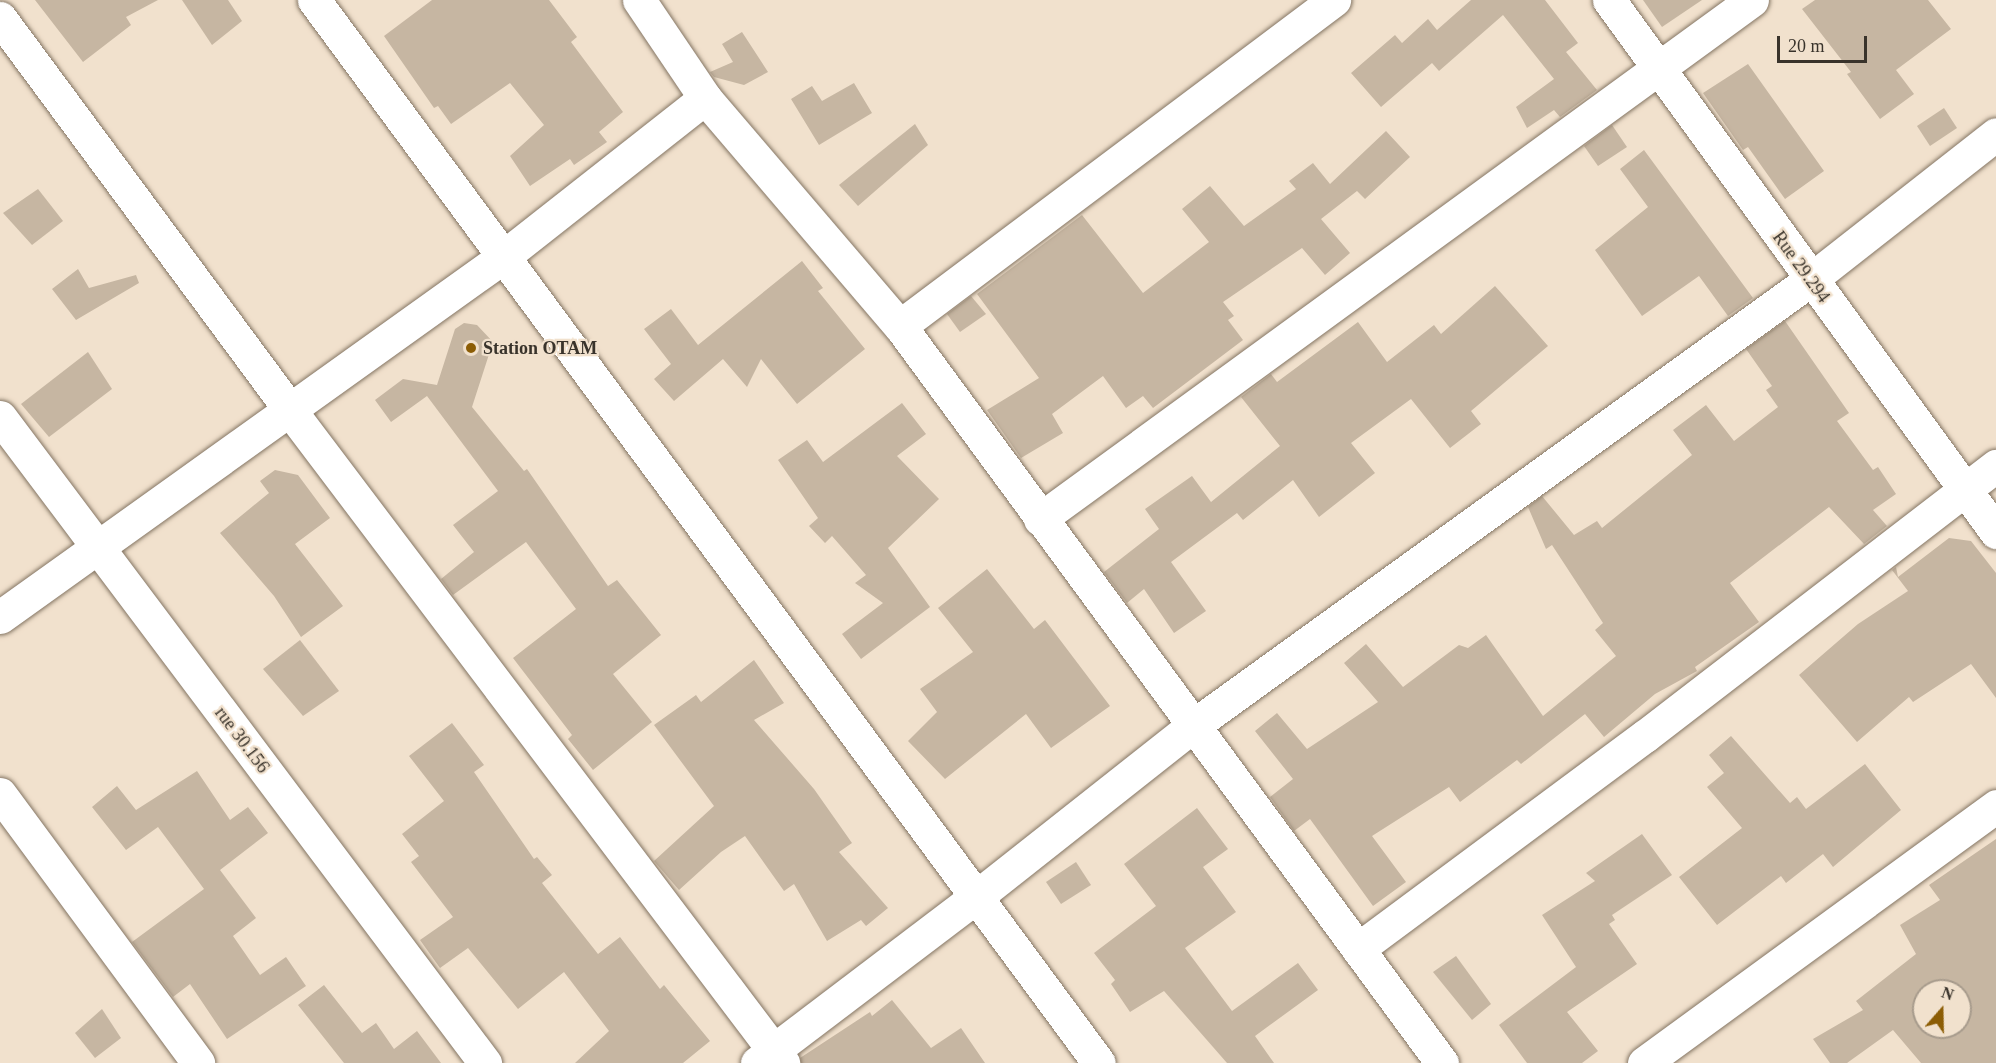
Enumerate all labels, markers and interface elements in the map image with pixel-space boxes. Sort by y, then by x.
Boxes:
scale bar [1780,24,1870,62]
text: 20 m [1788,36,1825,56]
street label: Rue 29.294 [1768,227,1834,307]
place label: Station OTAM [483,337,597,359]
marker: Station OTAM [464,341,478,355]
street label: rue 30.156 [210,703,274,777]
north arrow [1912,979,1972,1039]
text: N [1939,984,1956,1003]

